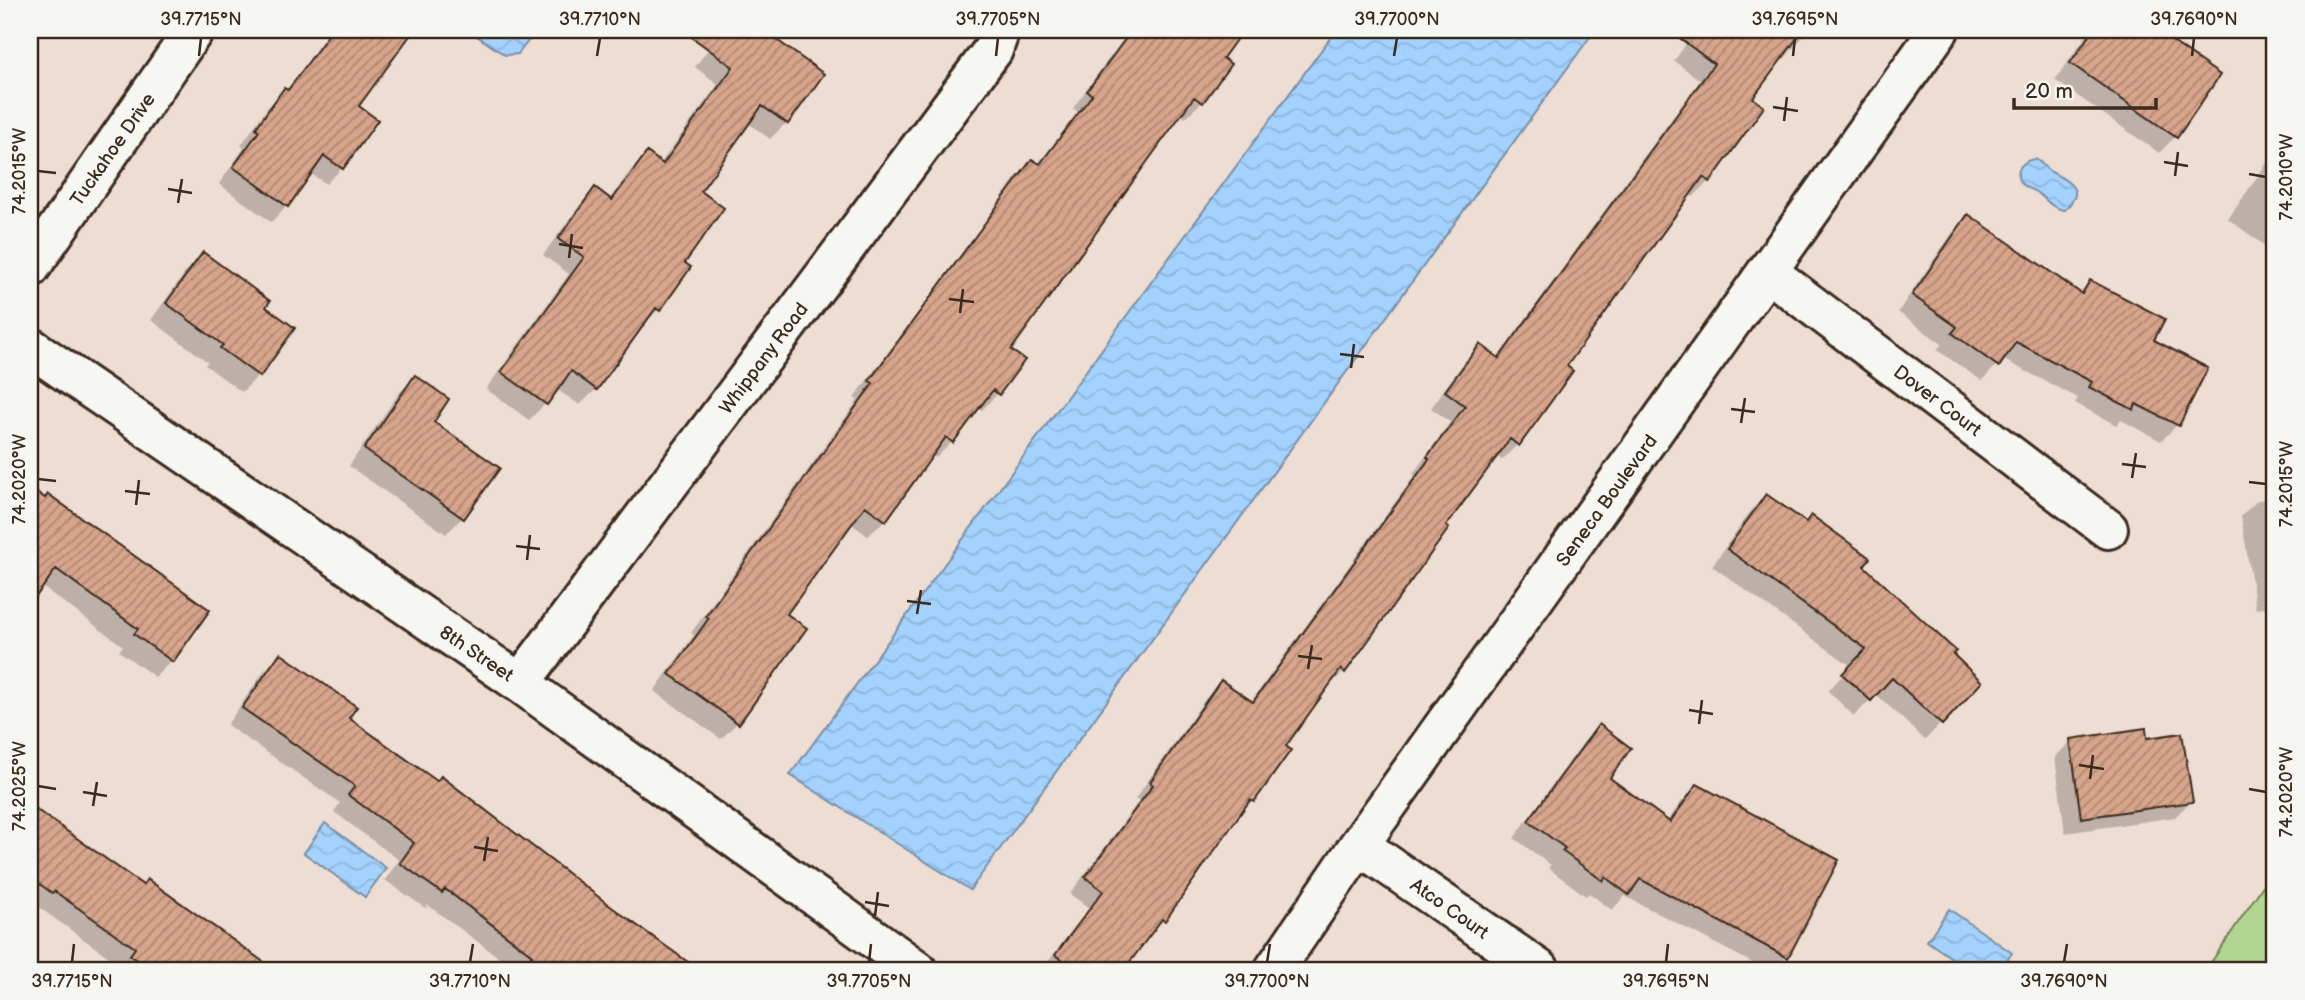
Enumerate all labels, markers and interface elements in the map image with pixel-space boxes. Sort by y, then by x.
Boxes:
text: 39.7715°N [160,9,242,30]
text: 39.7710°N [559,9,641,30]
text: 39.7705°N [955,9,1041,30]
text: 39.7700°N [1354,9,1440,30]
text: 39.7695°N [1751,9,1839,30]
text: 39.7690°N [2150,9,2238,30]
scale bar [2014,66,2156,110]
text: 20 m [2025,79,2073,104]
street label: Tuckahoe Drive [66,89,161,211]
text: 74.2015°W [9,127,30,214]
text: 74.2010°W [2276,133,2297,220]
street label: Whippany Road [715,299,814,419]
street label: Dover Court [1889,361,1986,442]
street label: Seneca Boulevard [1552,431,1663,571]
text: 74.2020°W [9,433,30,524]
text: 74.2015°W [2276,440,2297,527]
street label: 8th Street [435,621,518,687]
text: 74.2025°W [9,740,30,831]
text: 74.2020°W [2276,746,2297,837]
street label: Atco Court [1405,874,1493,945]
text: 39.7715°N [31,971,113,992]
text: 39.7710°N [429,971,511,992]
text: 39.7705°N [826,971,912,992]
text: 39.7700°N [1224,971,1310,992]
text: 39.7695°N [1622,971,1710,992]
text: 39.7690°N [2020,971,2108,992]

